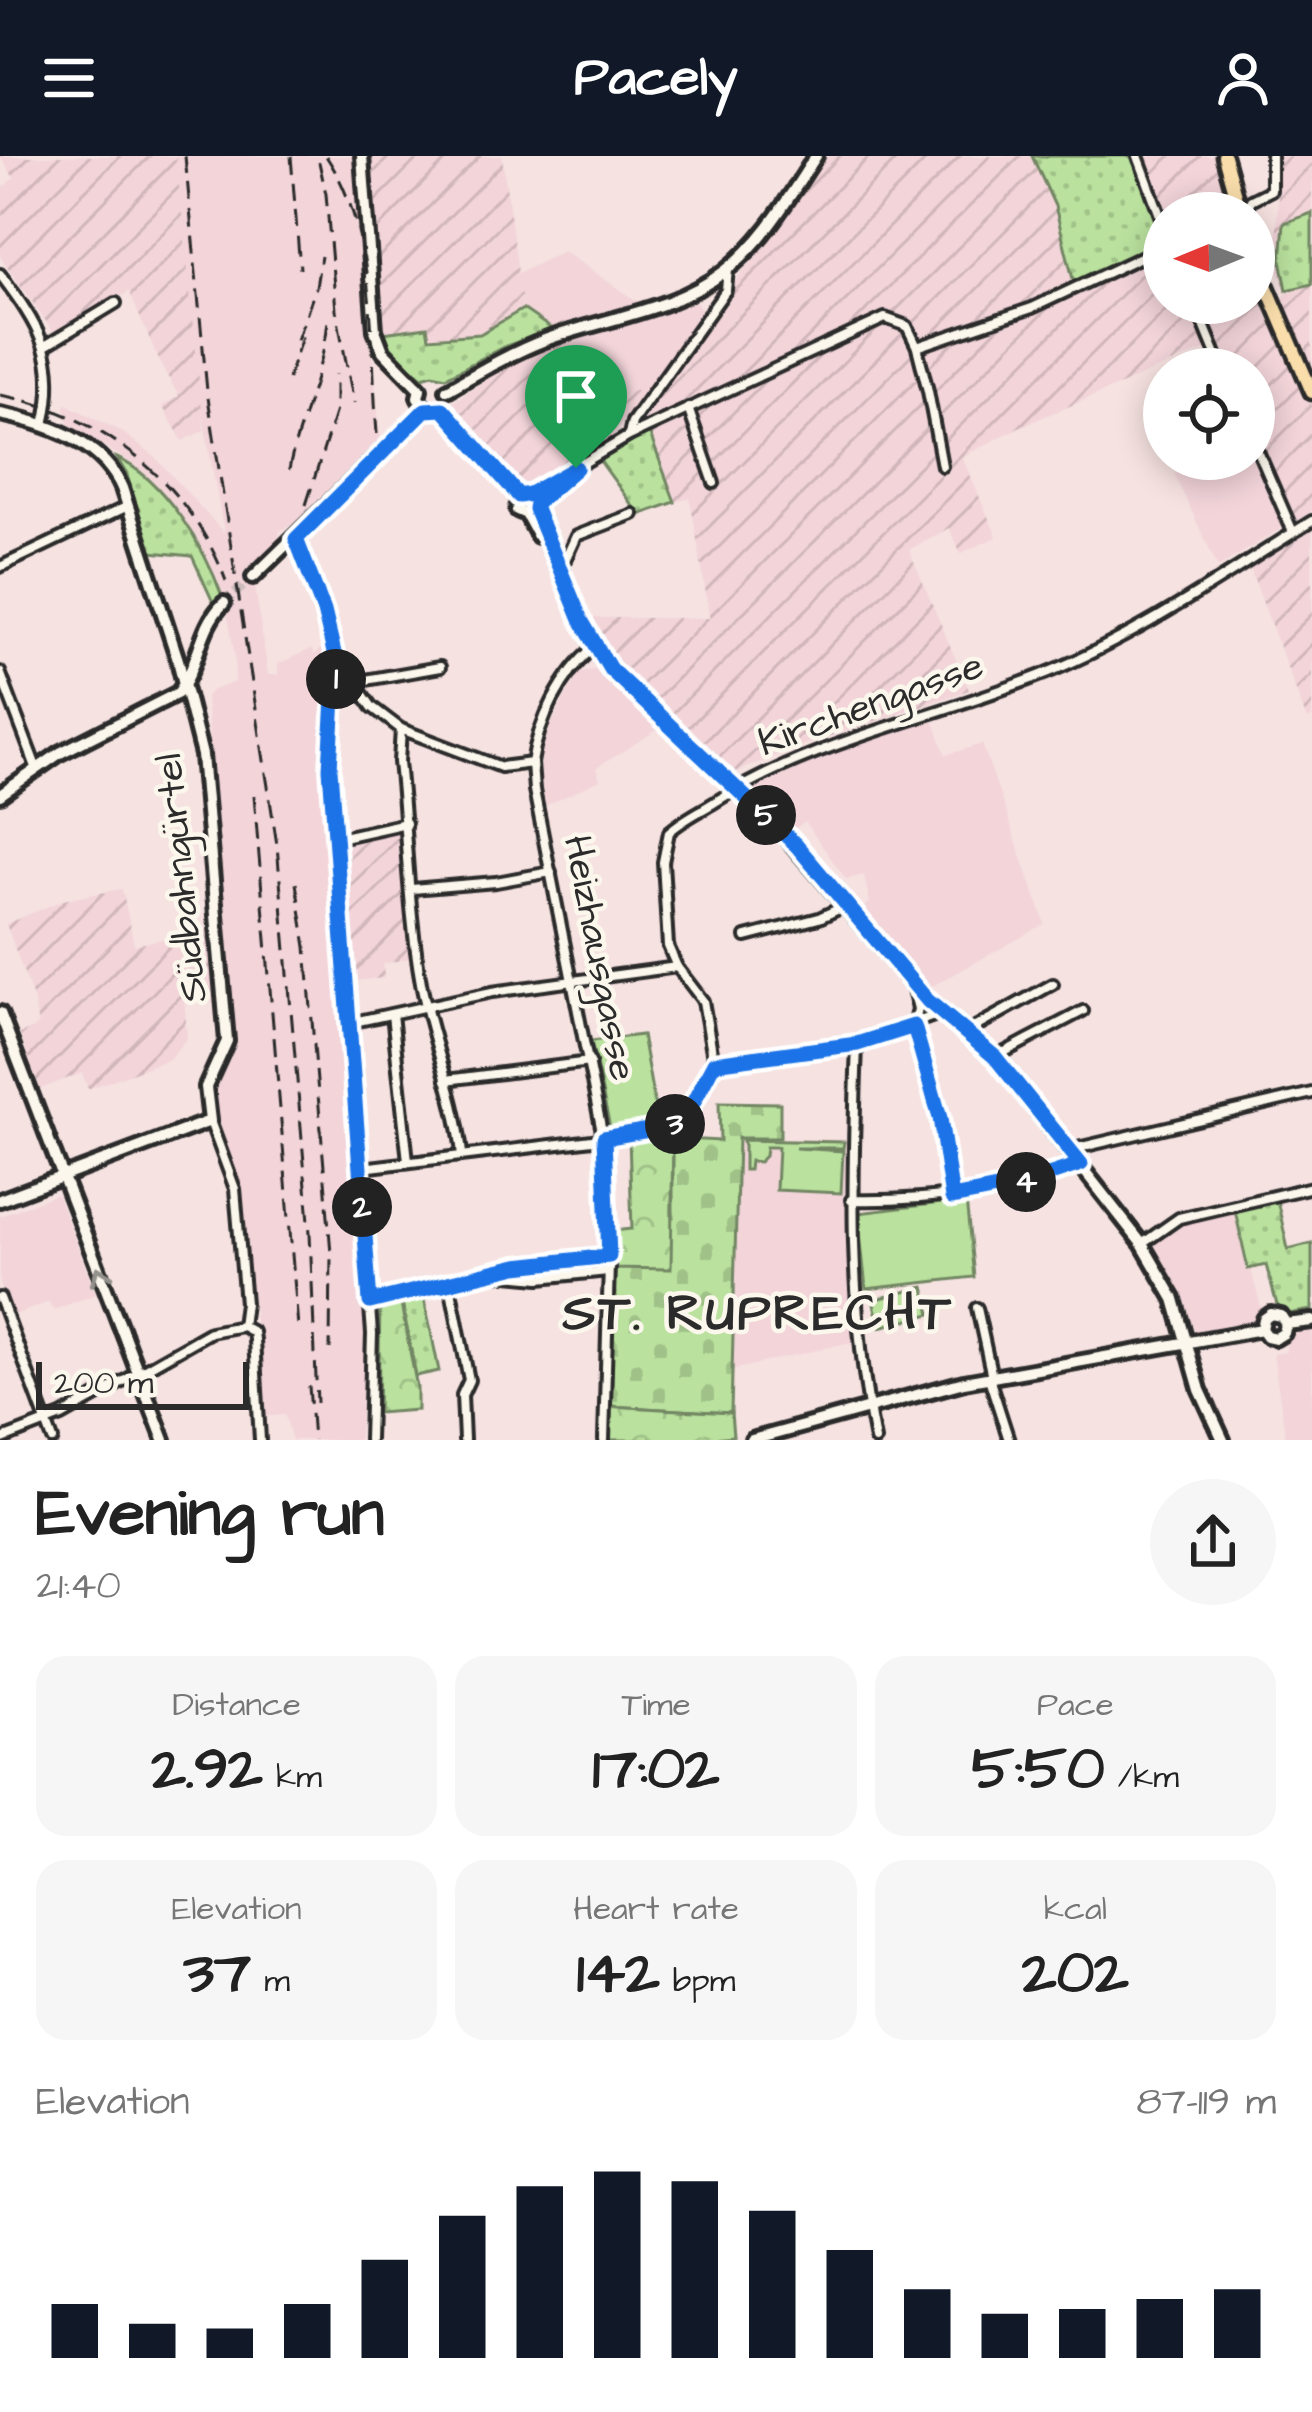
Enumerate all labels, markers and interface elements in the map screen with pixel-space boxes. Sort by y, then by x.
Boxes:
text: Pacely [574,41,738,116]
icon: menu [36,45,102,111]
icon: person [1210,45,1276,111]
north arrow [1143,192,1275,324]
map controls [1143,192,1275,480]
pin [525,345,627,468]
button: locate [1143,348,1275,480]
icon: arrive [543,363,609,429]
street label: Kirchengasse [751,639,991,771]
pin: 1 [306,649,366,709]
text: 1 [334,656,338,702]
street label: Südbahngürtel [142,751,222,1005]
pin: 5 [736,785,796,845]
text: 5 [754,792,778,838]
street label: Heizhausgasse [549,831,649,1085]
pin: 3 [645,1094,705,1154]
text: 3 [667,1101,683,1147]
pin: 4 [996,1152,1056,1212]
text: 4 [1015,1159,1037,1205]
pin: 2 [332,1177,392,1237]
text: 2 [353,1184,371,1230]
one-way arrow [90,1266,115,1287]
district label: ST. RUPRECHT [562,1279,953,1350]
scale bar [36,1356,249,1409]
text: 200 m [54,1360,153,1406]
text: Evening run [36,1469,384,1561]
button: share [1150,1479,1276,1605]
text: 21:40 [36,1560,121,1614]
text: Distance [173,1682,301,1728]
text: Time [621,1682,691,1728]
text: Pace [1037,1682,1114,1728]
text: 2.92 [151,1728,263,1811]
text: 17:02 [593,1728,719,1811]
text: 5:50 [972,1728,1105,1811]
text: km [263,1754,322,1800]
text: /km [1105,1754,1179,1800]
text: Elevation [172,1886,302,1932]
text: Heart rate [573,1886,739,1932]
text: kcal [1044,1886,1107,1932]
text: 37 [183,1932,251,2015]
text: 142 [577,1932,660,2015]
text: 202 [1022,1932,1129,2015]
text: m [251,1958,290,2004]
text: bpm [660,1958,735,2004]
text: Elevation [36,2076,190,2130]
text: 87–119 m [1136,2076,1276,2130]

